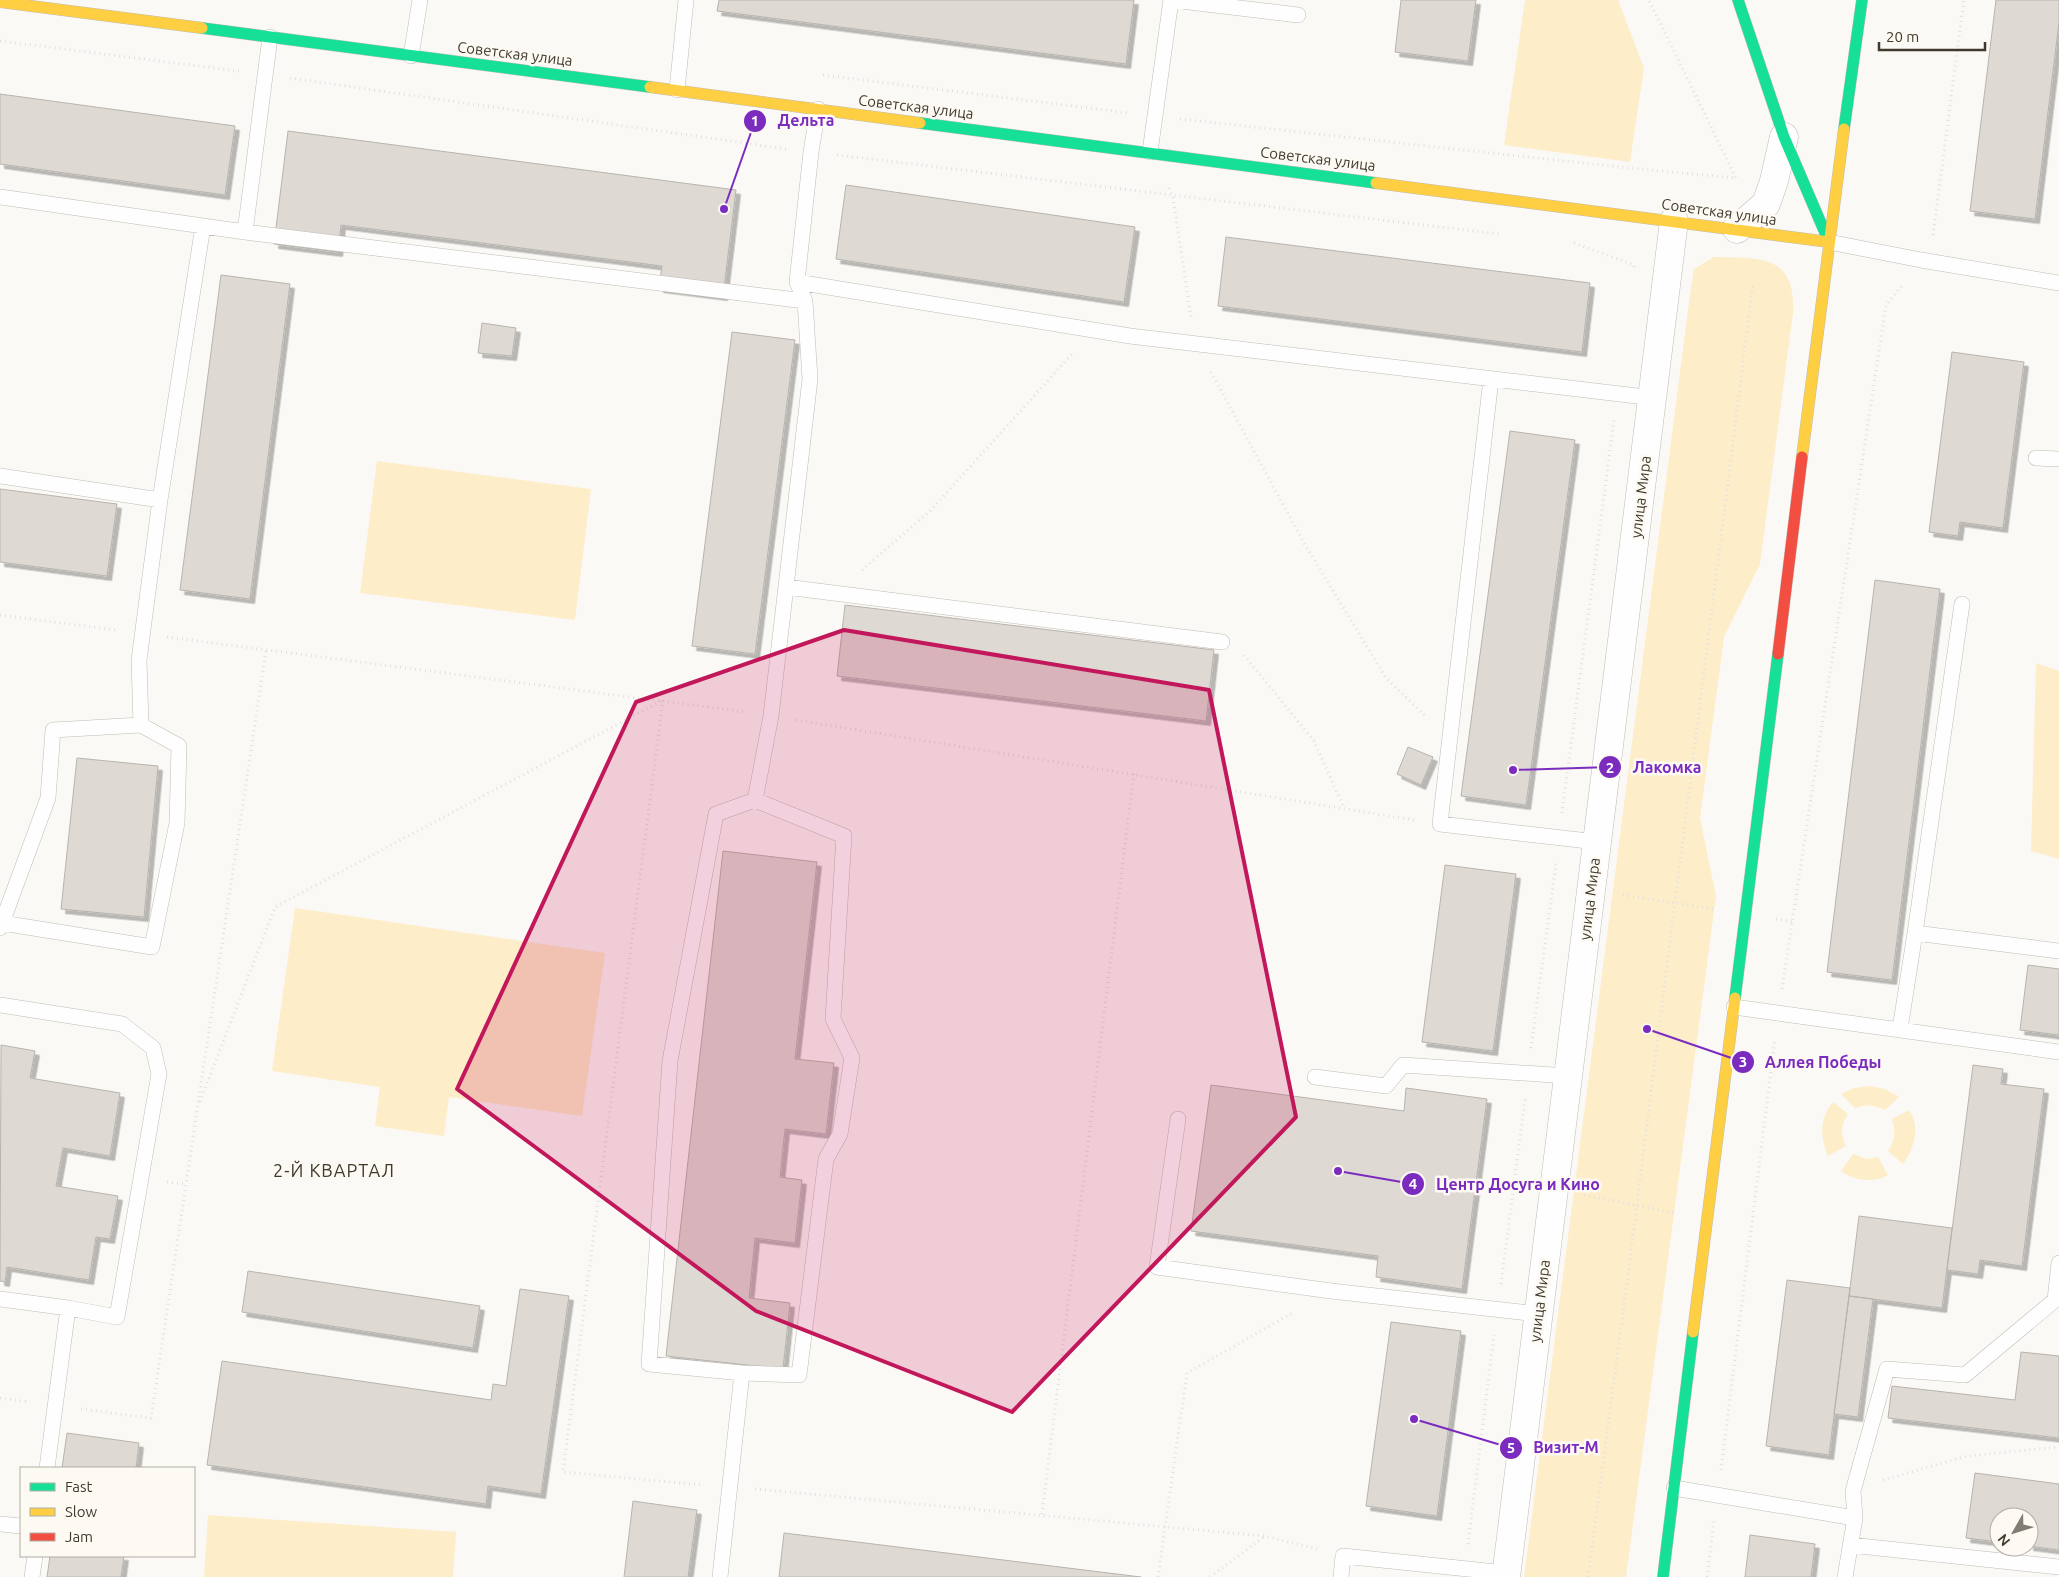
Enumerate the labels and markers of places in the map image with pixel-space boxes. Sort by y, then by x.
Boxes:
callout: Дельта [743,105,844,136]
callout: Лакомка [1597,752,1711,783]
callout: Аллея Победы [1730,1047,1892,1078]
callout: Центр Досуга и Кино [1401,1168,1610,1199]
callout: Визит-М [1498,1432,1609,1463]

